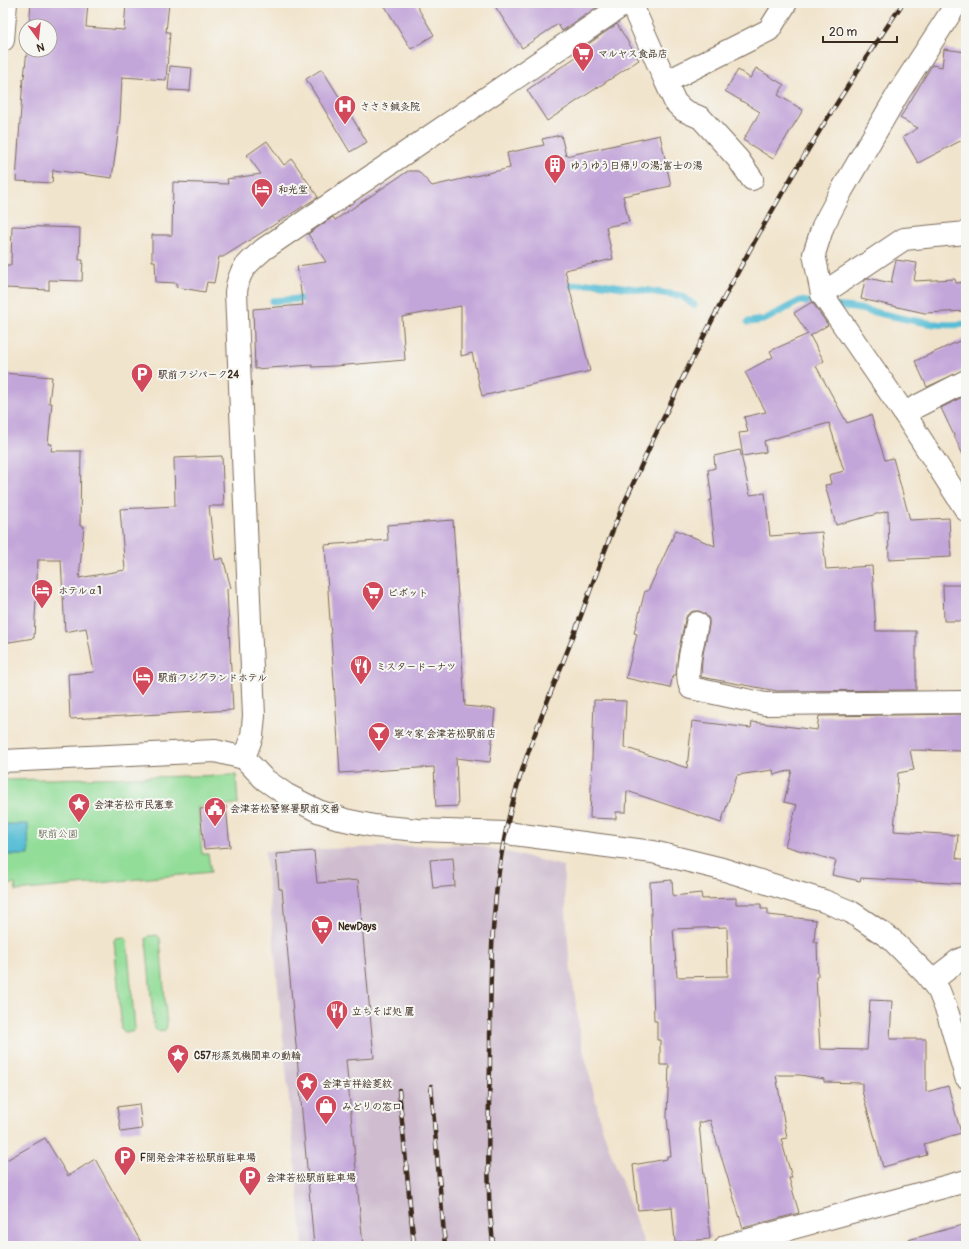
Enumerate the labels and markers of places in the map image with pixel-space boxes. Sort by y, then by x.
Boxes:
supermarket icon: マルヤス食品店 [570,40,596,73]
place label: マルヤス食品店 [598,48,668,60]
hospital icon: ささき鍼灸院 [332,93,358,126]
place label: ささき鍼灸院 [360,101,420,113]
building icon: ゆうゆう日帰りの湯;富士の湯 [542,152,568,185]
place label: ゆうゆう日帰りの湯;富士の湯 [570,160,703,172]
hotel icon: 和光堂 [249,176,275,209]
place label: 和光堂 [278,184,308,196]
parking icon: 駅前フジパーク24 [129,361,155,394]
place label: 駅前フジパーク24 [158,369,239,381]
hotel icon: ホテルα1 [29,577,55,610]
supermarket icon: ピボット [360,579,386,612]
place label: ホテルα1 [58,585,101,597]
place label: ピボット [388,587,428,599]
restaurant icon: ミスタードーナツ [348,653,374,686]
place label: ミスタードーナツ [376,661,456,673]
hotel icon: 駅前フジグランドホテル [130,664,156,697]
place label: 駅前フジグランドホテル [158,672,267,684]
bar icon: 寧々家 会津若松駅前店 [366,720,392,753]
place label: 寧々家 会津若松駅前店 [394,728,496,740]
place icon: 会津若松市民憲章 [66,791,92,824]
public building icon: 会津若松警察署駅前交番 [202,795,228,828]
place label: 会津若松市民憲章 [94,799,174,811]
place label: 会津若松警察署駅前交番 [230,803,340,815]
supermarket icon: NewDays [309,913,335,946]
place label: NewDays [338,921,377,933]
restaurant icon: 立ちそば処 鷹 [324,998,350,1031]
place label: 立ちそば処 鷹 [352,1006,414,1018]
place icon: C57形蒸気機関車の動輪 [165,1042,191,1075]
place label: C57形蒸気機関車の動輪 [194,1050,301,1062]
place icon: 会津吉祥絵菱紋 [294,1070,320,1103]
place label: 会津吉祥絵菱紋 [322,1078,392,1090]
shop icon: みどりの窓口 [313,1093,339,1126]
place label: みどりの窓口 [342,1101,402,1113]
parking icon: F開発会津若松駅前駐車場 [112,1144,138,1177]
place label: F開発会津若松駅前駐車場 [140,1152,256,1164]
parking icon: 会津若松駅前駐車場 [237,1164,263,1197]
place label: 会津若松駅前駐車場 [266,1172,356,1184]

